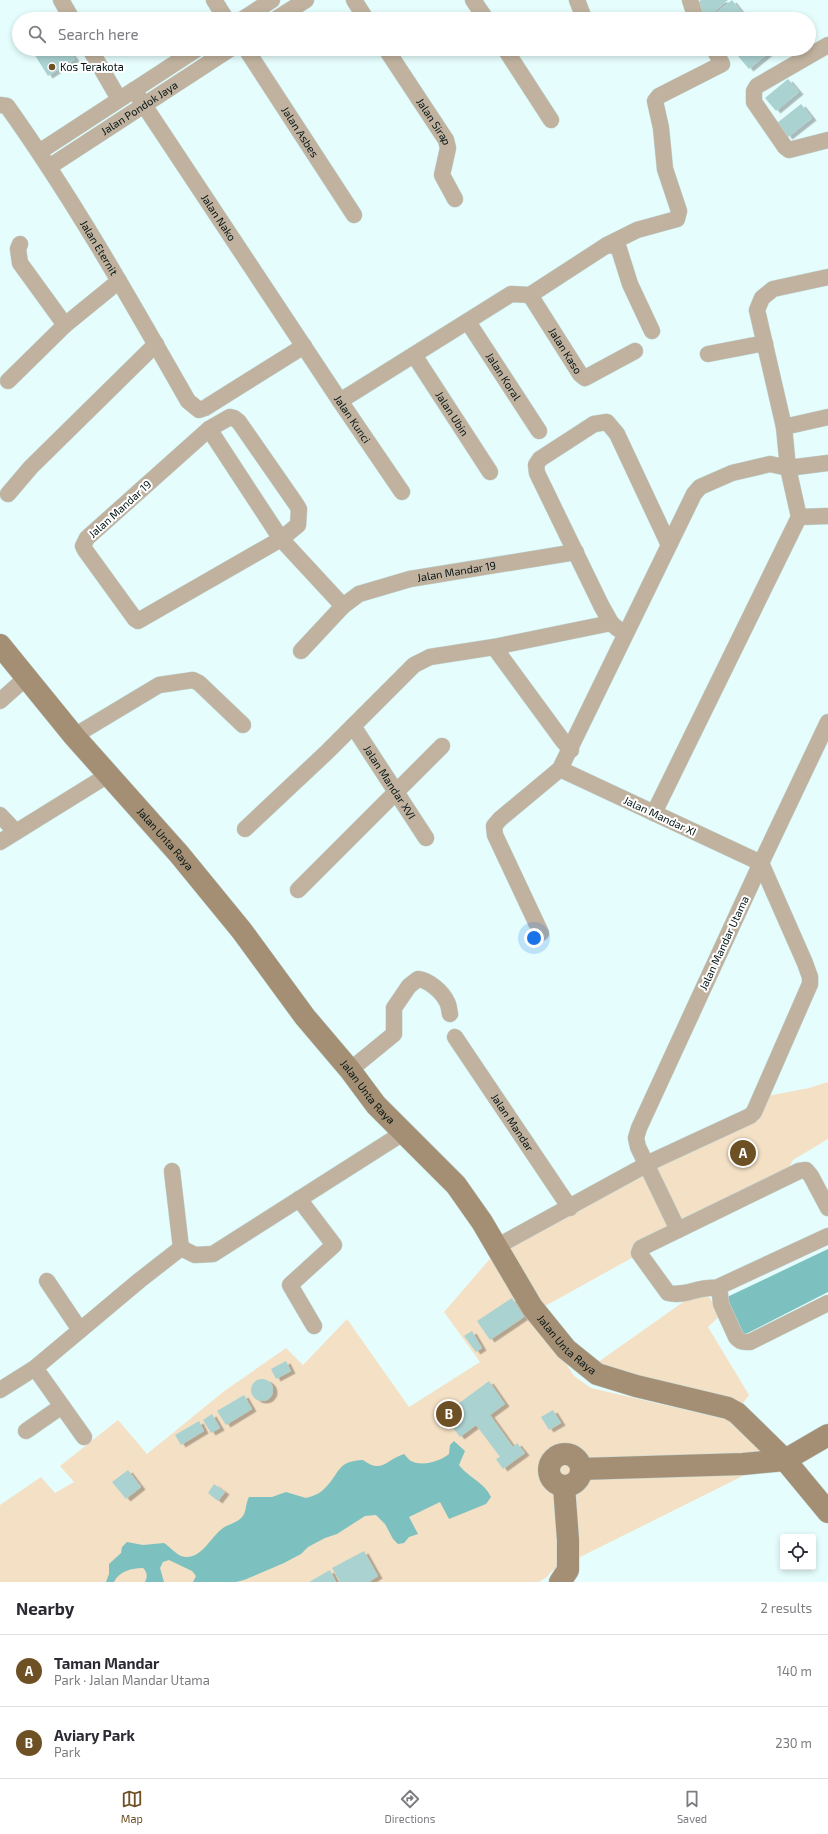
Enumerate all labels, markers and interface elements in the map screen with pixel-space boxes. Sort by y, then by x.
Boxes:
search box [12,12,816,56]
icon: search [26,23,48,45]
text: Search here [58,25,139,43]
place label: Kos Terakota [60,60,124,73]
marker: Kos Terakota [47,62,57,72]
street label: Jalan Pondok Jaya [98,78,180,137]
street label: Jalan Sirap [414,95,454,146]
street label: Jalan Asbes [279,104,322,160]
street label: Jalan Nako [199,191,239,243]
street label: Jalan Eternit [78,217,121,277]
street label: Jalan Kaso [546,325,585,376]
street label: Jalan Koral [484,350,525,403]
street label: Jalan Ubin [433,389,472,438]
street label: Jalan Kunci [332,392,374,445]
street label: Jalan Mandar 19 [86,477,154,540]
street label: Jalan Mandar 19 [416,558,497,584]
street label: Jalan Mandar XVI [361,743,419,821]
street label: Jalan Mandar XI [622,793,699,838]
street label: Jalan Unta Raya [135,805,197,873]
street label: Jalan Mandar Utama [696,894,751,992]
your location [524,928,544,948]
street label: Jalan Unta Raya [338,1057,398,1126]
street label: Jalan Mandar [489,1091,537,1154]
pin: A [730,1138,756,1168]
street label: Jalan Unta Raya [535,1312,599,1377]
pin: B [436,1399,462,1429]
map controls [780,1534,816,1570]
button: locate [780,1534,816,1570]
text: Nearby [16,1598,74,1618]
text: 2 results [760,1600,812,1616]
text: Taman Mandar [54,1654,159,1672]
text: A [25,1663,33,1679]
text: 140 m [777,1663,812,1679]
text: Park · Jalan Mandar Utama [54,1672,210,1688]
text: Aviary Park [54,1726,135,1744]
text: B [25,1735,33,1751]
text: 230 m [775,1735,812,1751]
text: Park [54,1744,81,1760]
tab: Map [121,1788,143,1825]
tab: Directions [385,1788,435,1825]
tab: Saved [677,1788,707,1825]

